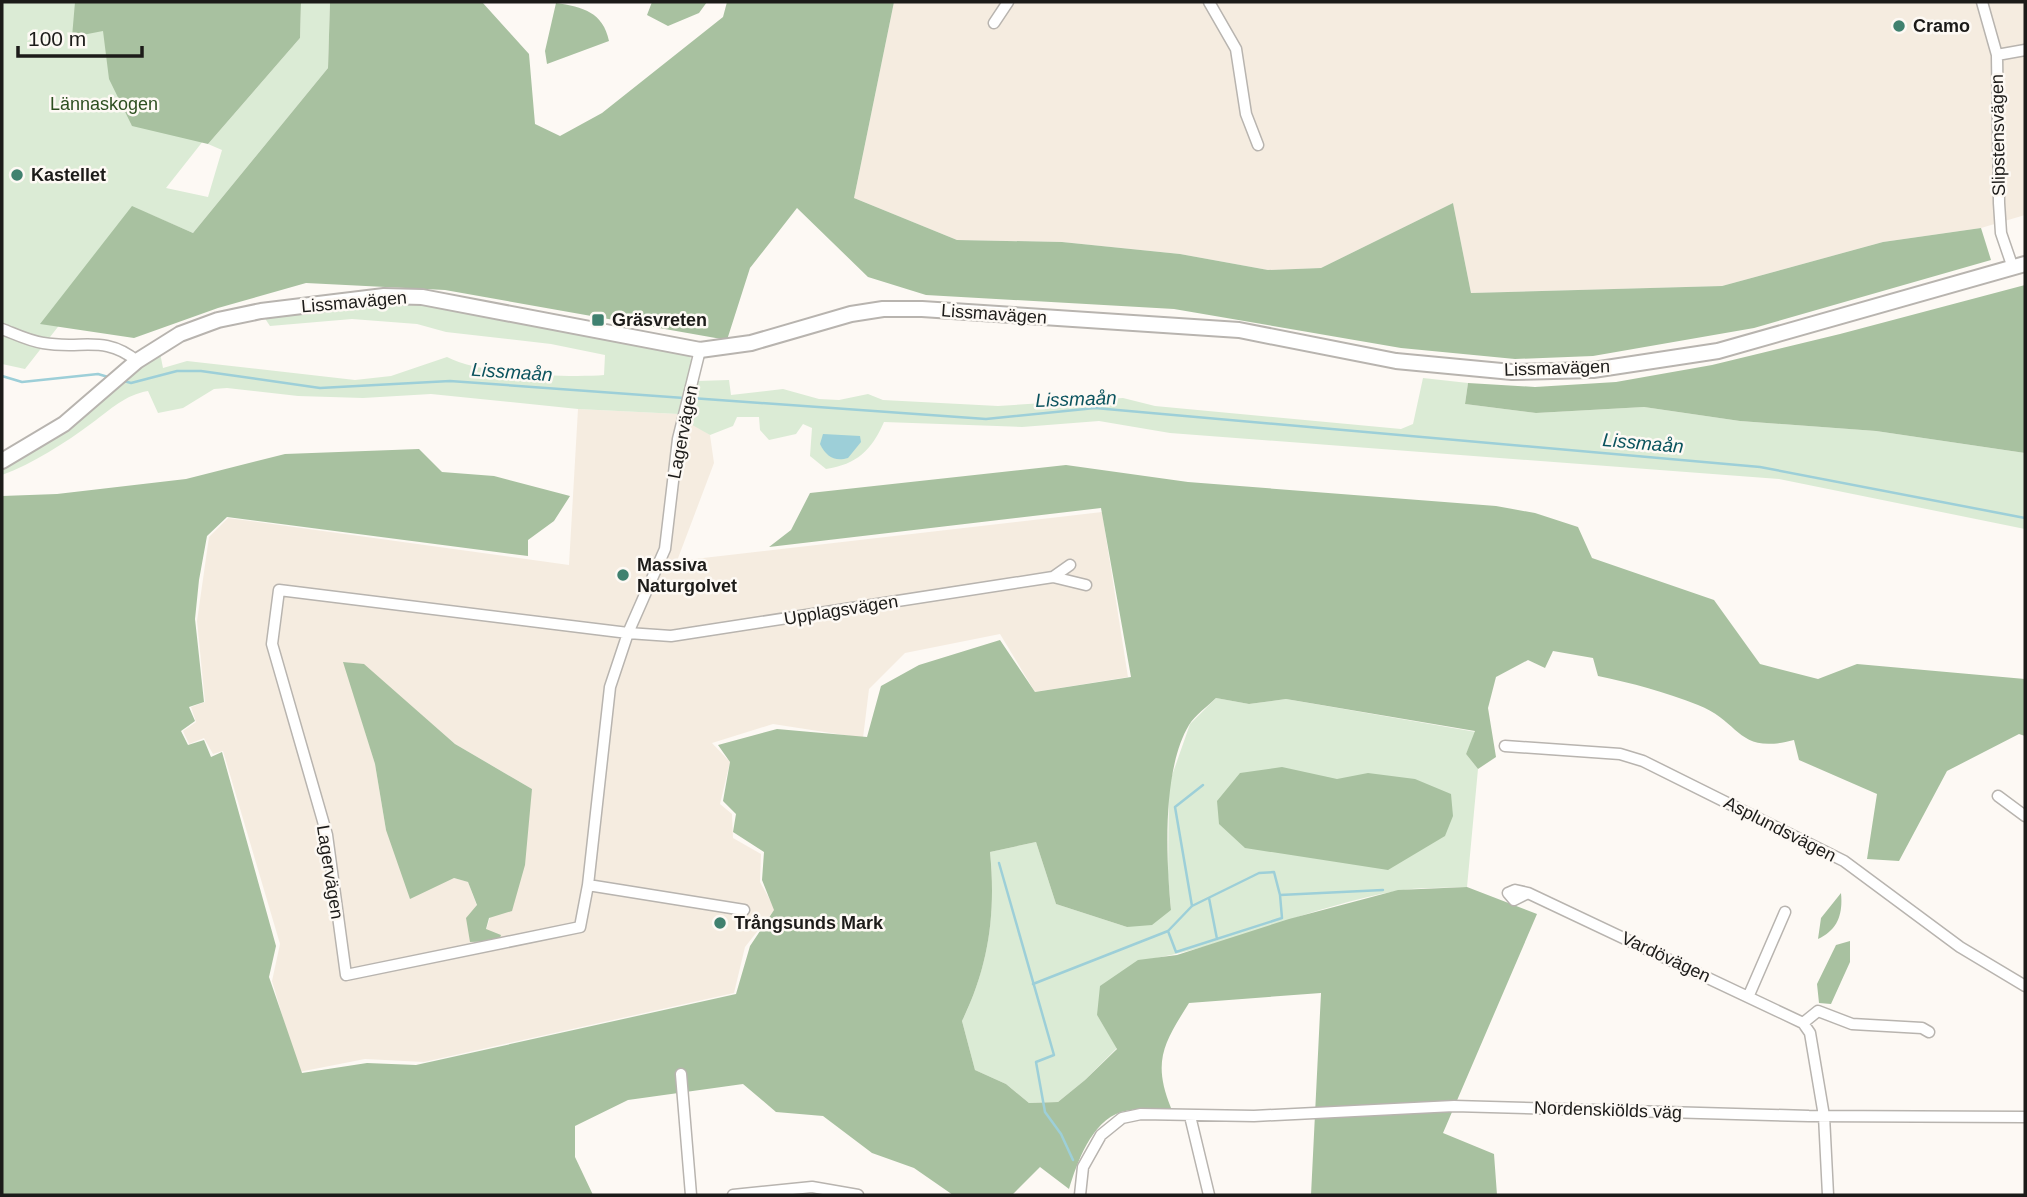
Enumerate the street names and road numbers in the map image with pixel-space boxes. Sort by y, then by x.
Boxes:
street label: Slipstensvägen [1987,74,2009,196]
street label: Lissmavägen [300,287,408,317]
street label: Lissmavägen [940,300,1048,328]
street label: Lissmavägen [1504,356,1610,380]
street label: Lagervägen [664,383,702,481]
street label: Upplagsvägen [783,591,899,629]
street label: Asplundsvägen [1721,792,1839,866]
street label: Lagervägen [313,823,347,921]
street label: Vardövägen [1618,928,1714,986]
street label: Nordenskiölds väg [1534,1097,1682,1123]

